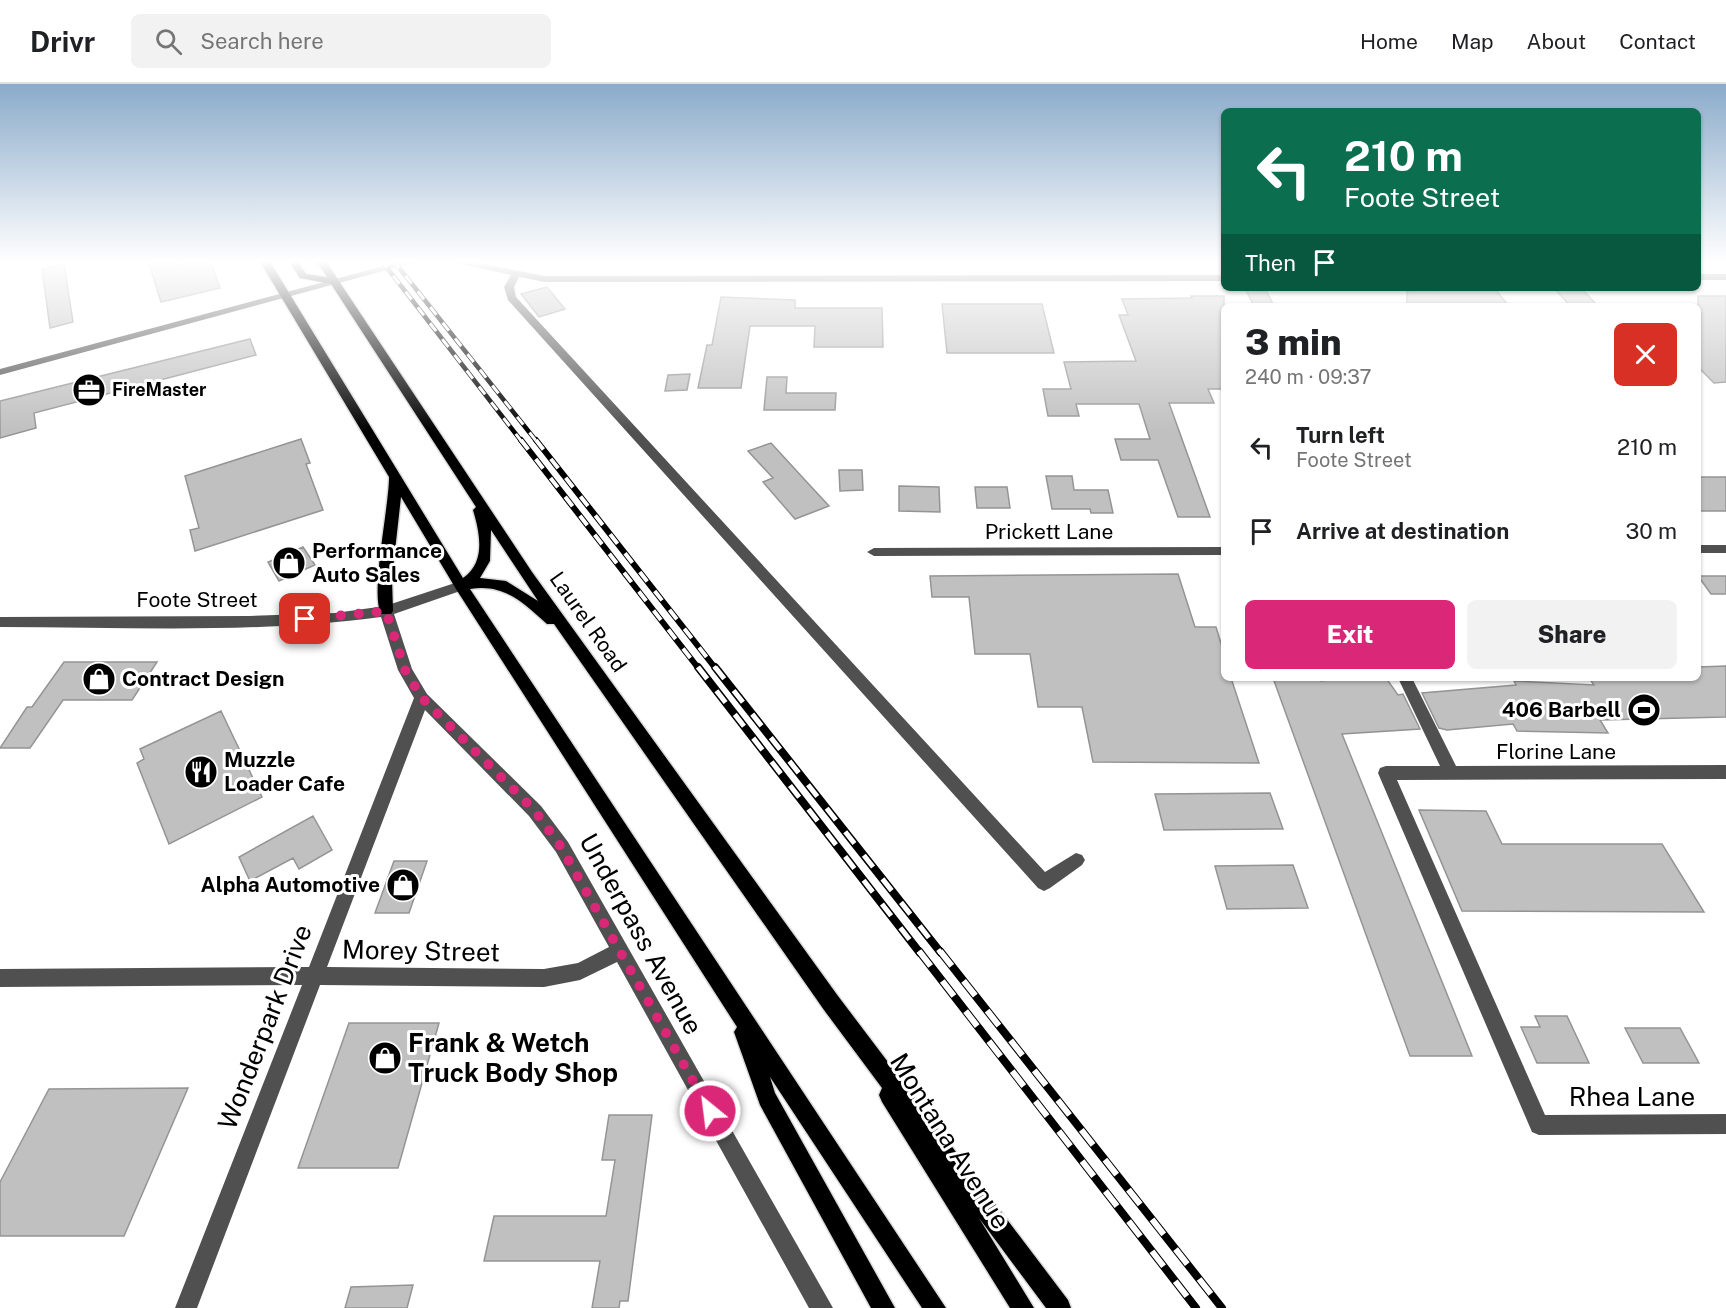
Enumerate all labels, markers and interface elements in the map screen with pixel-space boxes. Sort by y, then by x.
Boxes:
search box [131,14,551,68]
text: Drivr [30,25,95,58]
icon: search [152,25,185,58]
text: Search here [200,28,324,54]
text: Home [1360,29,1418,54]
text: Map [1451,29,1494,54]
text: About [1527,29,1586,54]
text: Contact [1619,29,1696,54]
text: 210 m [1344,131,1463,180]
icon: left [1245,132,1323,210]
text: Foote Street [1344,181,1500,213]
icon: arrive [1308,246,1341,279]
text: Then [1245,250,1296,276]
text: 3 min [1245,321,1342,363]
button: close [1614,323,1677,386]
text: 240 m · 09:37 [1245,365,1371,389]
office icon: FireMaster [71,372,107,408]
place label: FireMaster [112,379,207,400]
text: Turn left [1296,422,1385,448]
icon: left [1245,431,1278,464]
text: 210 m [1617,434,1677,460]
text: Foote Street [1296,448,1412,472]
icon: arrive [1245,515,1278,548]
text: Arrive at destination [1296,518,1509,544]
text: 30 m [1625,518,1677,544]
street label: Prickett Lane [985,519,1113,544]
place label: Performance Auto Sales [312,538,442,587]
shop icon: Performance Auto Sales [271,545,307,581]
street label: Laurel Road [545,567,632,677]
street label: Foote Street [136,587,258,612]
pin [279,593,330,644]
button: Exit [1245,600,1455,669]
button: Share [1467,600,1677,669]
icon: arrive [288,602,321,635]
shop icon: Contract Design [81,661,117,697]
place label: Contract Design [122,666,284,691]
sports icon: 406 Barbell [1626,692,1662,728]
place label: 406 Barbell [1502,697,1621,722]
street label: Florine Lane [1496,739,1616,764]
place label: Muzzle Loader Cafe [224,747,345,796]
restaurant icon: Muzzle Loader Cafe [183,754,219,790]
street label: Underpass Avenue [573,828,710,1040]
shop icon: Alpha Automotive [385,867,421,903]
place label: Alpha Automotive [201,872,380,897]
street label: Wonderpark Drive [211,920,318,1134]
street label: Morey Street [342,934,500,967]
place label: Frank & Wetch Truck Body Shop [408,1027,618,1088]
shop icon: Frank & Wetch Truck Body Shop [367,1040,403,1076]
street label: Montana Avenue [884,1047,1017,1234]
position arrow [678,1079,742,1143]
street label: Rhea Lane [1569,1081,1695,1112]

